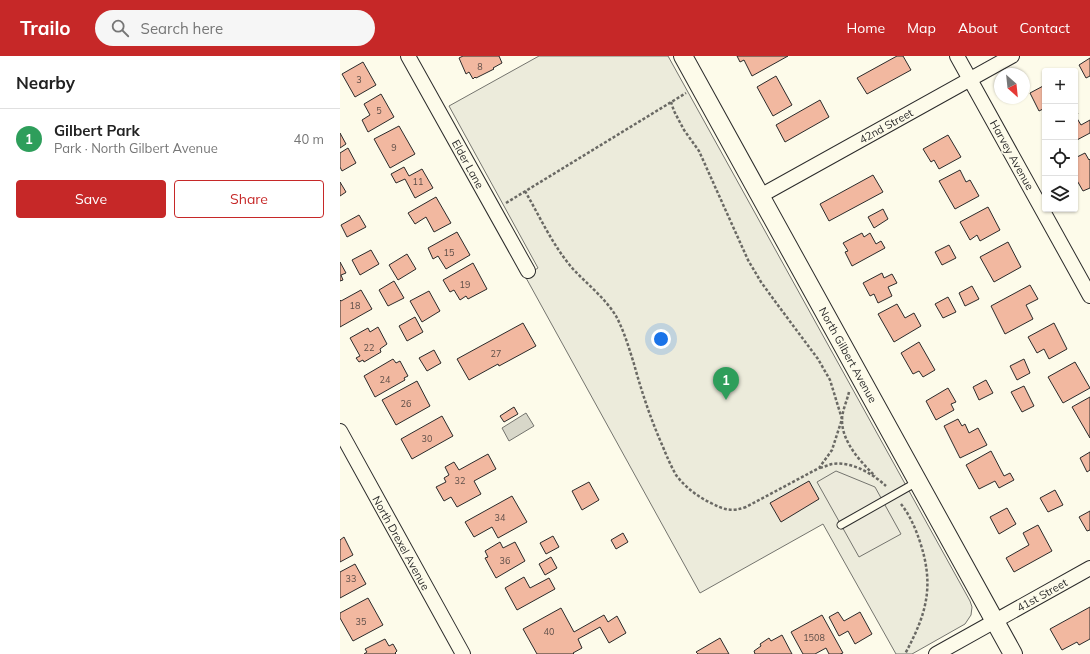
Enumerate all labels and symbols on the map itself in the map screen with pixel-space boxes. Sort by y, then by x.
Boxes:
house number: 8 [477,61,483,72]
north arrow [994,68,1030,104]
house number: 3 [356,74,362,85]
house number: 5 [376,105,382,116]
street label: 42nd Street [857,105,916,147]
street label: Harvey Avenue [987,117,1037,193]
street label: Elder Lane [449,137,487,191]
house number: 9 [391,142,397,153]
house number: 11 [413,176,423,187]
house number: 15 [444,247,455,258]
house number: 19 [460,279,470,290]
house number: 18 [350,300,360,311]
street label: North Gilbert Avenue [816,305,880,405]
your location [651,329,671,349]
house number: 22 [364,342,374,353]
house number: 27 [491,348,501,359]
pin: 1 [713,367,739,400]
house number: 24 [380,374,391,385]
house number: 26 [401,398,411,409]
house number: 30 [422,433,432,444]
house number: 32 [455,475,465,486]
street label: North Drexel Avenue [369,493,433,593]
house number: 34 [495,512,506,523]
house number: 36 [500,555,510,566]
house number: 33 [346,573,356,584]
street label: 41st Street [1014,575,1070,615]
house number: 35 [356,616,367,627]
house number: 40 [544,626,554,637]
house number: 1508 [803,632,825,643]

